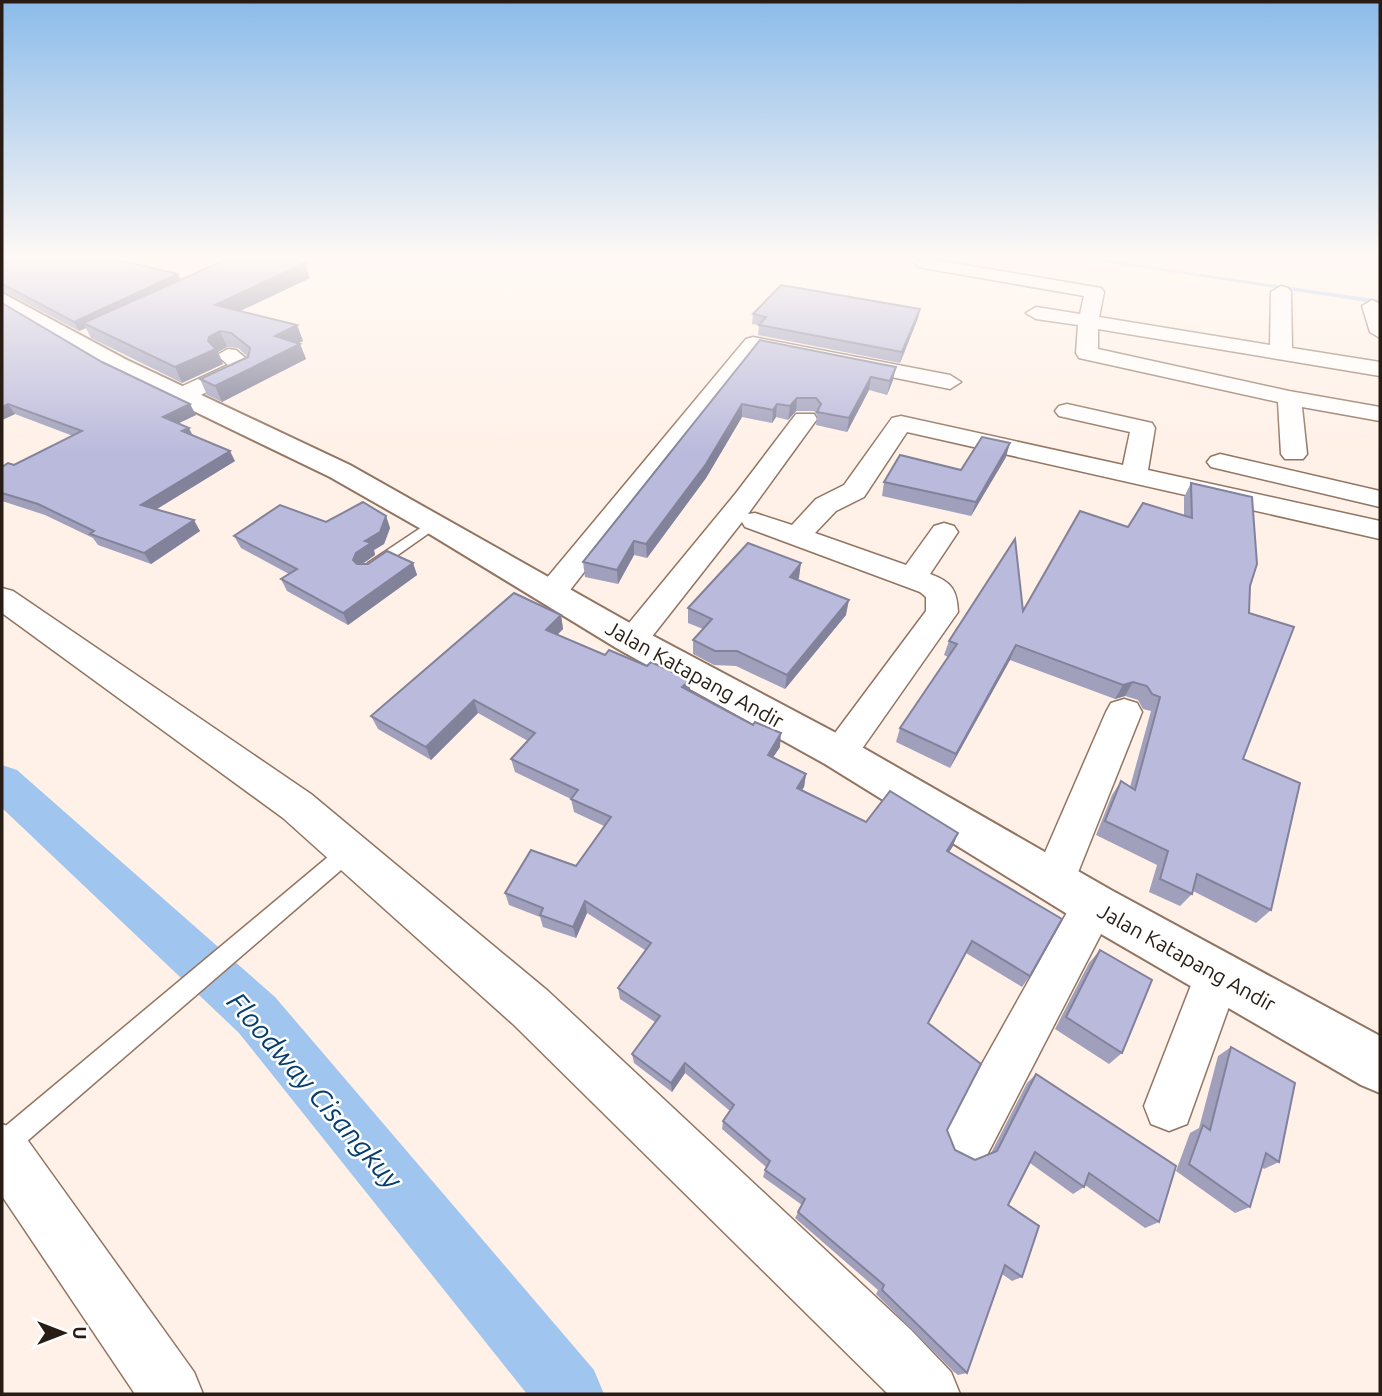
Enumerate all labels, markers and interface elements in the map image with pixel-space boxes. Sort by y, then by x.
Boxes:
street label: Jalan Katapang Andir [602,615,788,733]
street label: Jalan Katapang Andir [1094,898,1280,1016]
water label: Floodway Cisangkuy [222,986,409,1195]
north arrow [28,1298,98,1368]
text: U [69,1326,91,1340]

